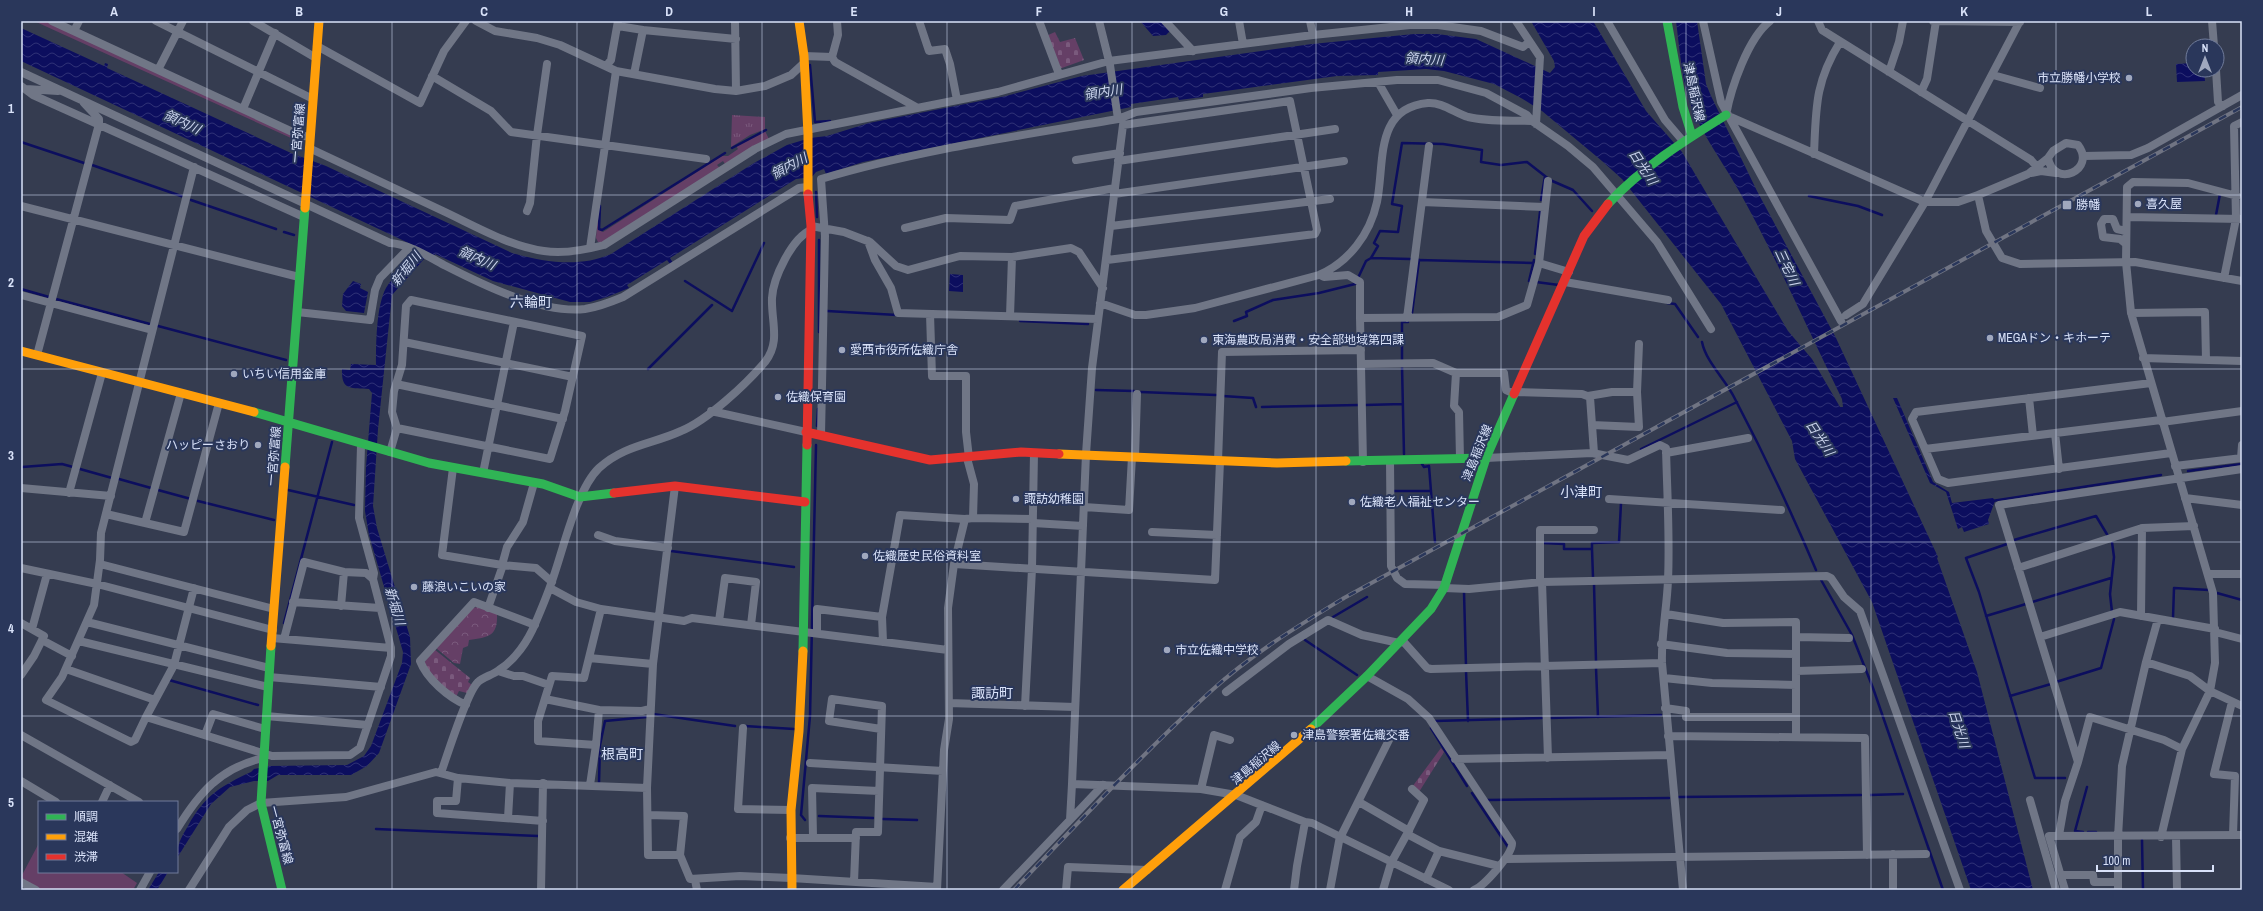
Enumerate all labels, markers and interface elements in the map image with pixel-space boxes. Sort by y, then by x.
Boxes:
text: A [110,3,118,20]
text: B [295,3,303,20]
text: C [480,3,488,20]
text: D [665,3,673,20]
text: E [850,3,858,20]
text: F [1036,3,1043,20]
text: G [1220,3,1228,20]
text: H [1405,3,1413,20]
text: I [1593,3,1596,20]
text: J [1776,3,1782,20]
text: K [1960,3,1968,20]
text: L [2146,3,2153,20]
north arrow [2185,38,2225,78]
text: N [2202,41,2208,55]
water label: 領内川 [1404,49,1446,69]
street label: 津島稲沢線 [1680,61,1708,123]
place label: 市立勝幡小学校 [2037,70,2121,86]
marker: 市立勝幡小学校 [2124,73,2134,83]
water label: 領内川 [1082,80,1126,103]
text: 1 [8,100,14,117]
street label: 一宮弥富線 [287,102,309,164]
water label: 領内川 [161,106,205,139]
water label: 日光川 [1625,146,1662,190]
water label: 領内川 [768,148,812,183]
place label: 喜久屋 [2146,196,2182,212]
place label: 勝幡 [2076,197,2100,213]
marker: 勝幡 [2061,199,2073,211]
marker: 喜久屋 [2133,199,2143,209]
water label: 領内川 [456,242,500,275]
water label: 三宅川 [1771,246,1804,290]
water label: 新堀川 [387,247,426,290]
text: 2 [8,274,14,291]
district label: 六輪町 [510,293,552,311]
place label: MEGAドン・キホーテ [1998,330,2111,346]
place label: 東海農政局消費・安全部地域第四課 [1212,332,1404,348]
marker: MEGAドン・キホーテ [1985,333,1995,343]
marker: 東海農政局消費・安全部地域第四課 [1199,335,1209,345]
place label: 愛西市役所佐織庁舎 [850,342,958,358]
marker: 愛西市役所佐織庁舎 [837,345,847,355]
place label: いちい信用金庫 [242,366,326,382]
marker: いちい信用金庫 [229,369,239,379]
place label: 佐織保育園 [786,389,846,405]
marker: 佐織保育園 [773,392,783,402]
water label: 日光川 [1802,417,1839,461]
street label: 津島稲沢線 [1458,422,1496,484]
street label: 一宮弥富線 [263,425,285,487]
place label: ハッピーさおり [166,437,250,453]
marker: ハッピーさおり [253,440,263,450]
text: 3 [8,447,14,464]
district label: 小津町 [1560,483,1602,501]
place label: 諏訪幼稚園 [1024,491,1084,507]
marker: 諏訪幼稚園 [1011,494,1021,504]
place label: 佐織老人福祉センター [1360,494,1480,510]
marker: 佐織老人福祉センター [1347,497,1357,507]
place label: 佐織歴史民俗資料室 [873,548,981,564]
marker: 佐織歴史民俗資料室 [860,551,870,561]
place label: 藤浪いこいの家 [422,579,506,595]
marker: 藤浪いこいの家 [409,582,419,592]
water label: 新堀川 [381,585,409,629]
text: 4 [8,620,14,637]
place label: 市立佐織中学校 [1175,642,1259,658]
marker: 市立佐織中学校 [1162,645,1172,655]
district label: 諏訪町 [971,684,1013,702]
water label: 日光川 [1945,708,1974,752]
place label: 津島警察署佐織交番 [1302,727,1410,743]
marker: 津島警察署佐織交番 [1289,730,1299,740]
street label: 津島稲沢線 [1228,738,1284,788]
district label: 根高町 [601,745,643,763]
text: 5 [8,794,14,811]
legend [38,801,178,873]
street label: 一宮弥富線 [266,804,296,866]
text: 順調 [74,809,98,825]
text: 混雑 [74,829,98,845]
scale bar [2097,847,2213,873]
text: 渋滞 [74,849,98,865]
text: 100 m [2103,853,2130,869]

